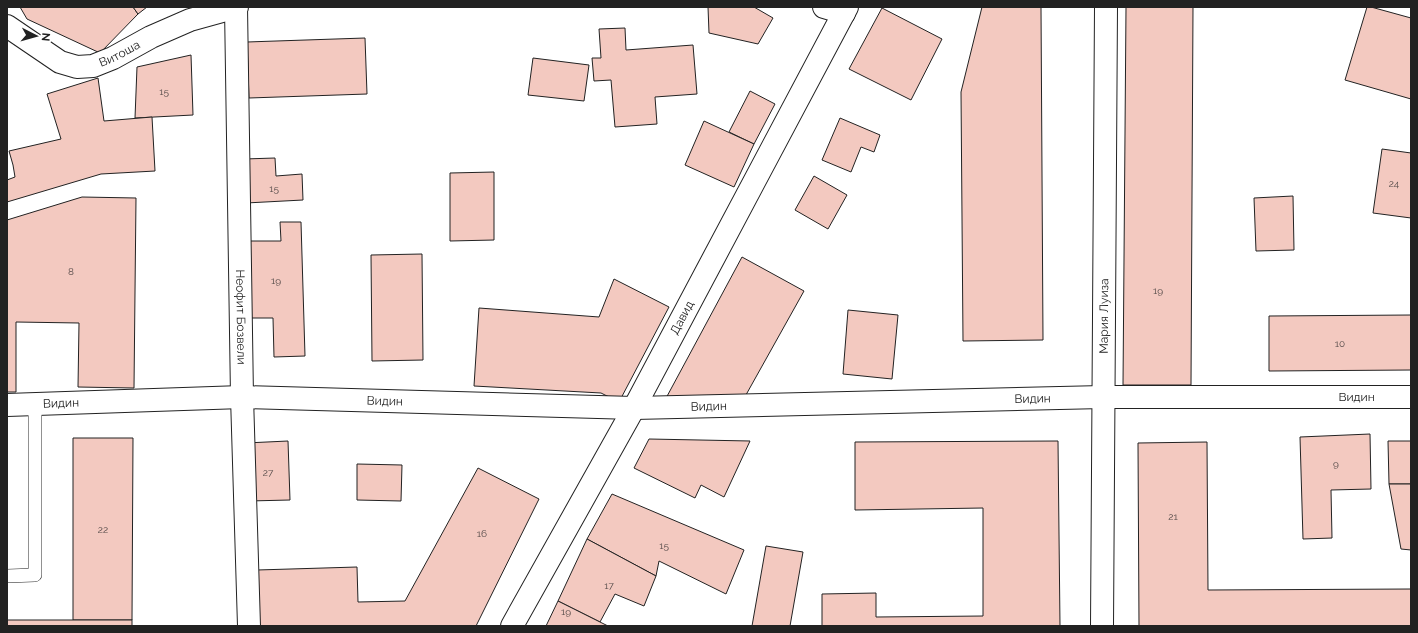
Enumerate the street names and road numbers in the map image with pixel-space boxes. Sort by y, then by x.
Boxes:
street label: Витоша [97,38,142,70]
street label: Неофит Бозвели [233,269,249,365]
street label: Мария Луиза [1097,278,1111,354]
street label: Давид [667,299,697,337]
street label: Видин [1338,390,1375,404]
street label: Видин [1014,391,1051,406]
street label: Видин [366,394,403,409]
street label: Видин [43,396,79,411]
street label: Видин [690,399,727,414]

